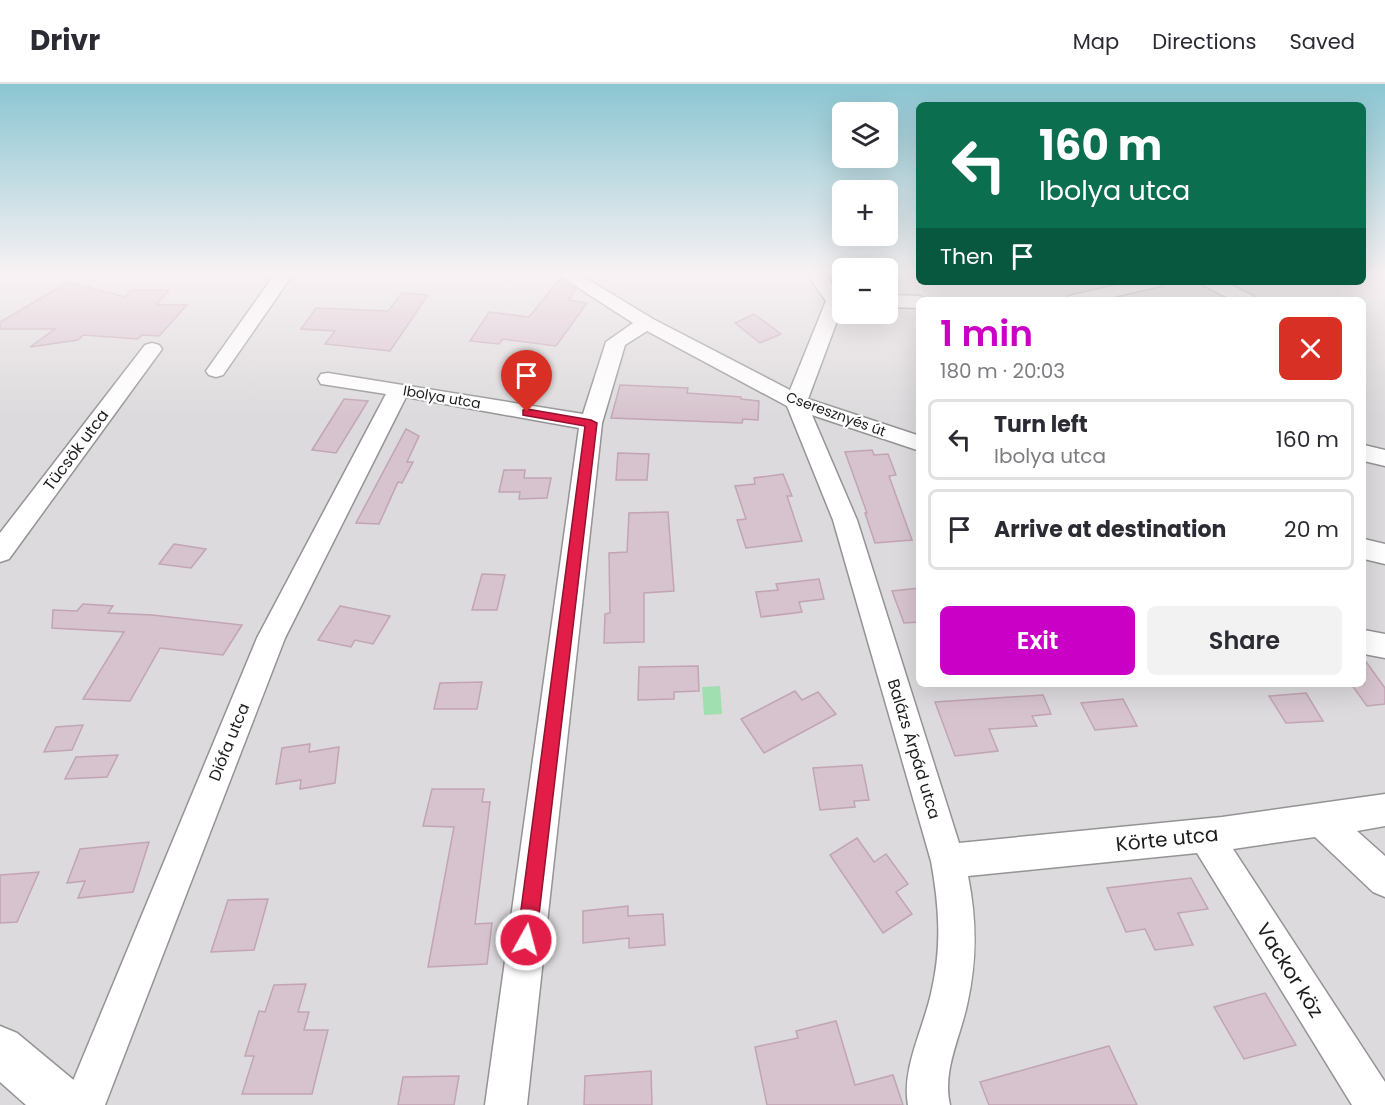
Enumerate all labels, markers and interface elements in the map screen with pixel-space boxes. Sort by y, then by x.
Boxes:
text: Drivr [30,21,100,60]
text: Map [1073,27,1119,56]
text: Directions [1152,27,1256,56]
text: Saved [1289,27,1355,56]
map controls [832,102,898,324]
button: layers [832,102,898,168]
text: 160 m [1039,116,1162,175]
icon: left [940,126,1018,204]
text: Ibolya utca [1039,172,1190,209]
button: + [832,180,898,246]
icon: arrive [1006,240,1039,273]
text: Then [940,241,994,272]
button: − [832,258,898,324]
text: 1 min [940,308,1033,359]
button: close [1279,317,1342,380]
pin [501,350,552,412]
text: 180 m · 20:03 [940,357,1065,385]
icon: arrive [510,359,543,392]
street label: Ibolya utca [402,380,482,414]
street label: Cseresznyés út [783,387,889,441]
street label: Tücsök utca [38,405,114,495]
text: Turn left [994,409,1088,440]
icon: left [943,423,976,456]
text: 160 m [1276,424,1339,455]
text: Ibolya utca [994,442,1106,470]
icon: arrive [943,513,976,546]
text: Arrive at destination [994,514,1226,545]
text: 20 m [1284,514,1339,545]
button: Exit [940,606,1135,675]
button: Share [1147,606,1342,675]
street label: Balázs Árpád utca [882,676,946,822]
street label: Diófa utca [203,699,255,785]
street label: Körte utca [1114,820,1220,858]
position arrow [494,908,558,972]
street label: Vackor köz [1250,917,1330,1023]

